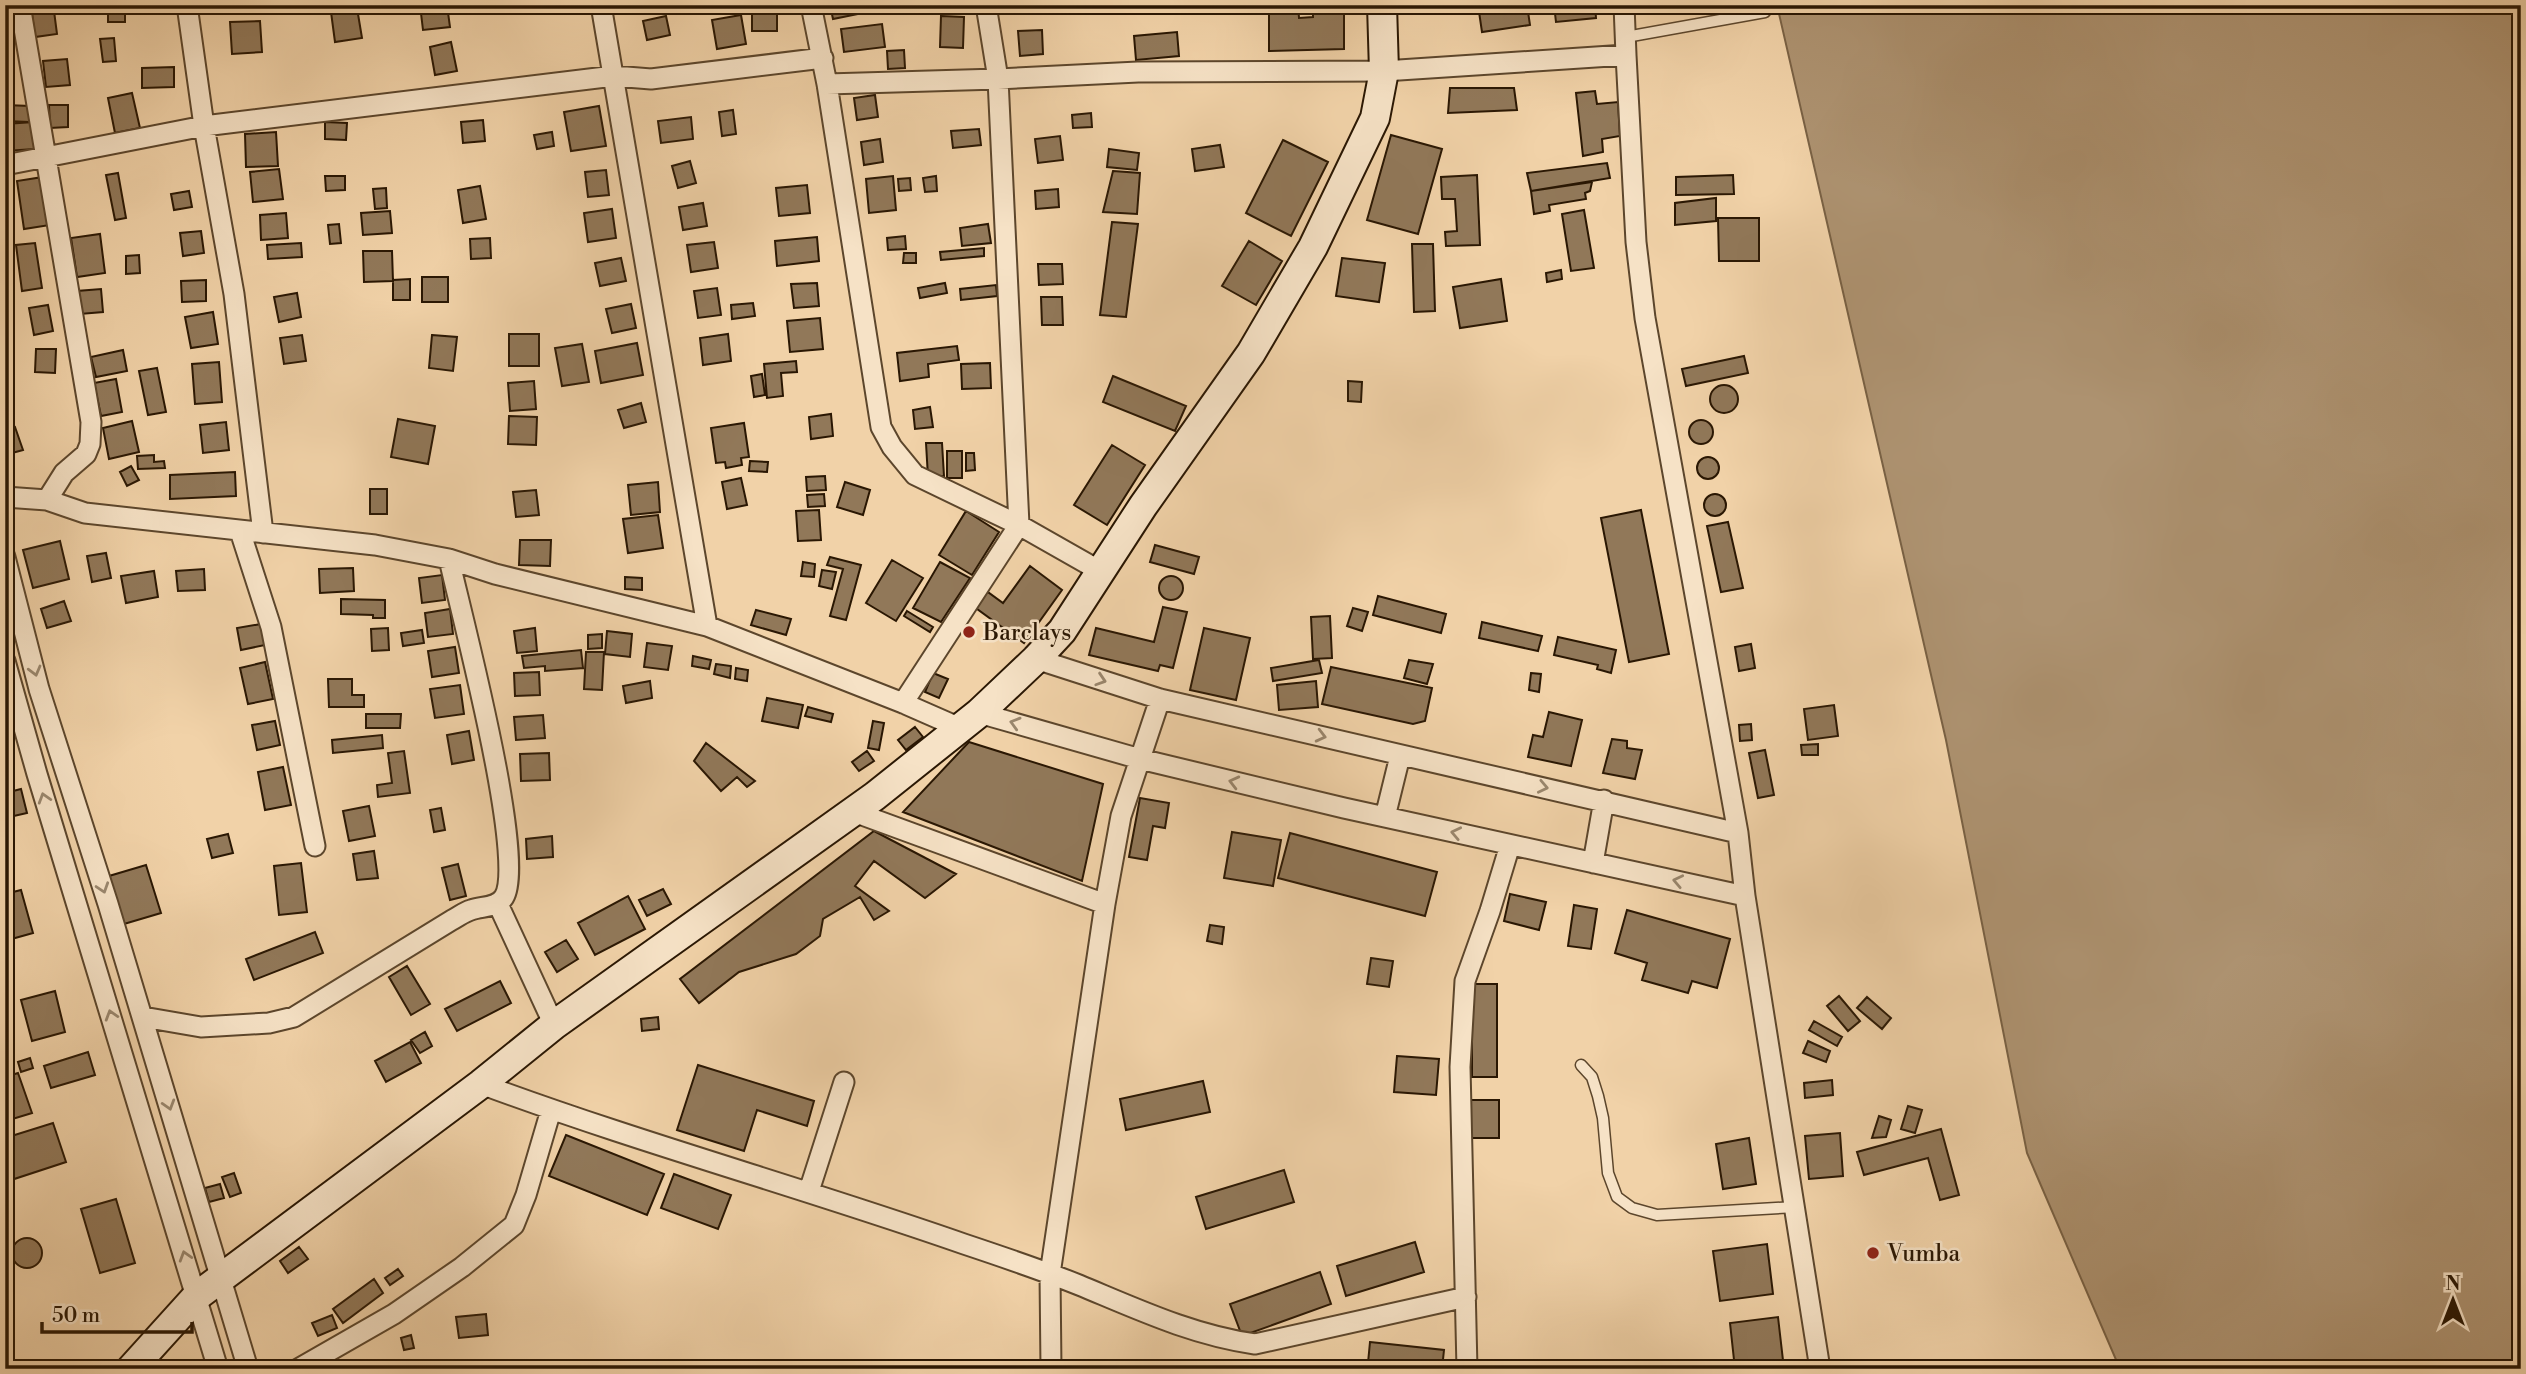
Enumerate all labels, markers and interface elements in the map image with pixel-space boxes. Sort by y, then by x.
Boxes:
place label: Barclays [982,619,1071,647]
marker: Barclays [961,624,977,640]
one-way arrow [27,665,41,677]
one-way arrow [1094,672,1106,686]
one-way arrow [1009,717,1021,731]
one-way arrow [1315,728,1327,742]
one-way arrow [1229,776,1241,790]
one-way arrow [1537,778,1549,793]
one-way arrow [38,792,53,804]
one-way arrow [1450,826,1462,841]
one-way arrow [1672,875,1684,890]
one-way arrow [95,881,109,894]
one-way arrow [105,1010,120,1022]
one-way arrow [161,1099,176,1111]
place label: Vumba [1886,1240,1961,1268]
marker: Vumba [1865,1245,1881,1261]
one-way arrow [179,1251,194,1263]
north arrow [2418,1266,2488,1336]
text: N [2445,1272,2461,1296]
scale bar [42,1290,192,1334]
text: 50 m [52,1303,100,1329]

